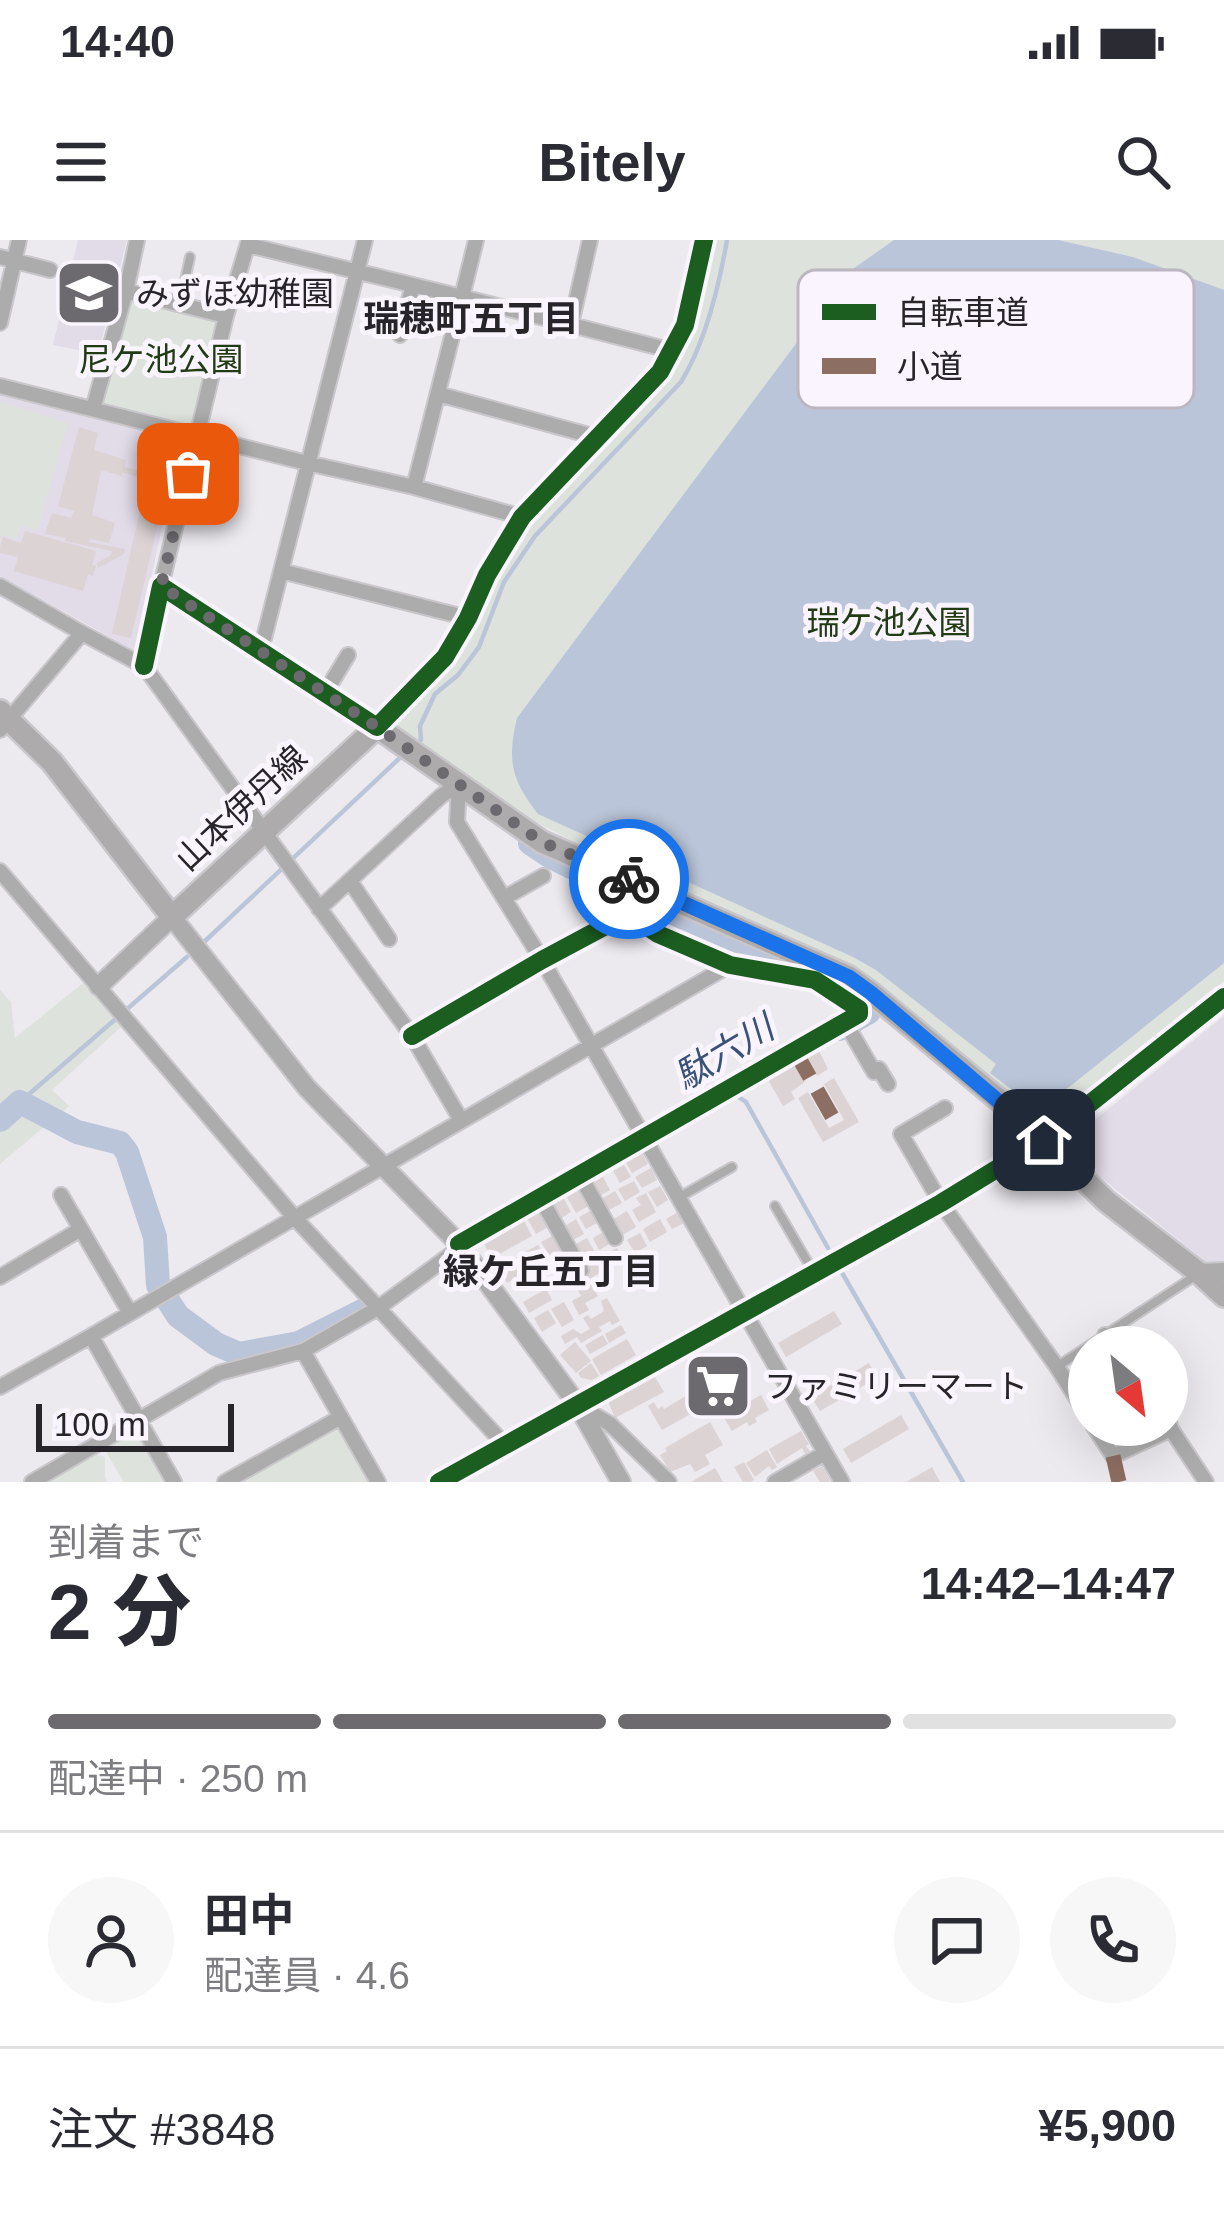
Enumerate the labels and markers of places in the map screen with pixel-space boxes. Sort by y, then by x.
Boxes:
school or university icon: みずほ幼稚園 [54,258,124,328]
place label: みずほ幼稚園 [136,275,334,312]
pin [137,423,239,525]
pin [993,1089,1095,1191]
supermarket icon: ファミリーマート [683,1351,753,1421]
place label: ファミリーマート [764,1368,1028,1405]

